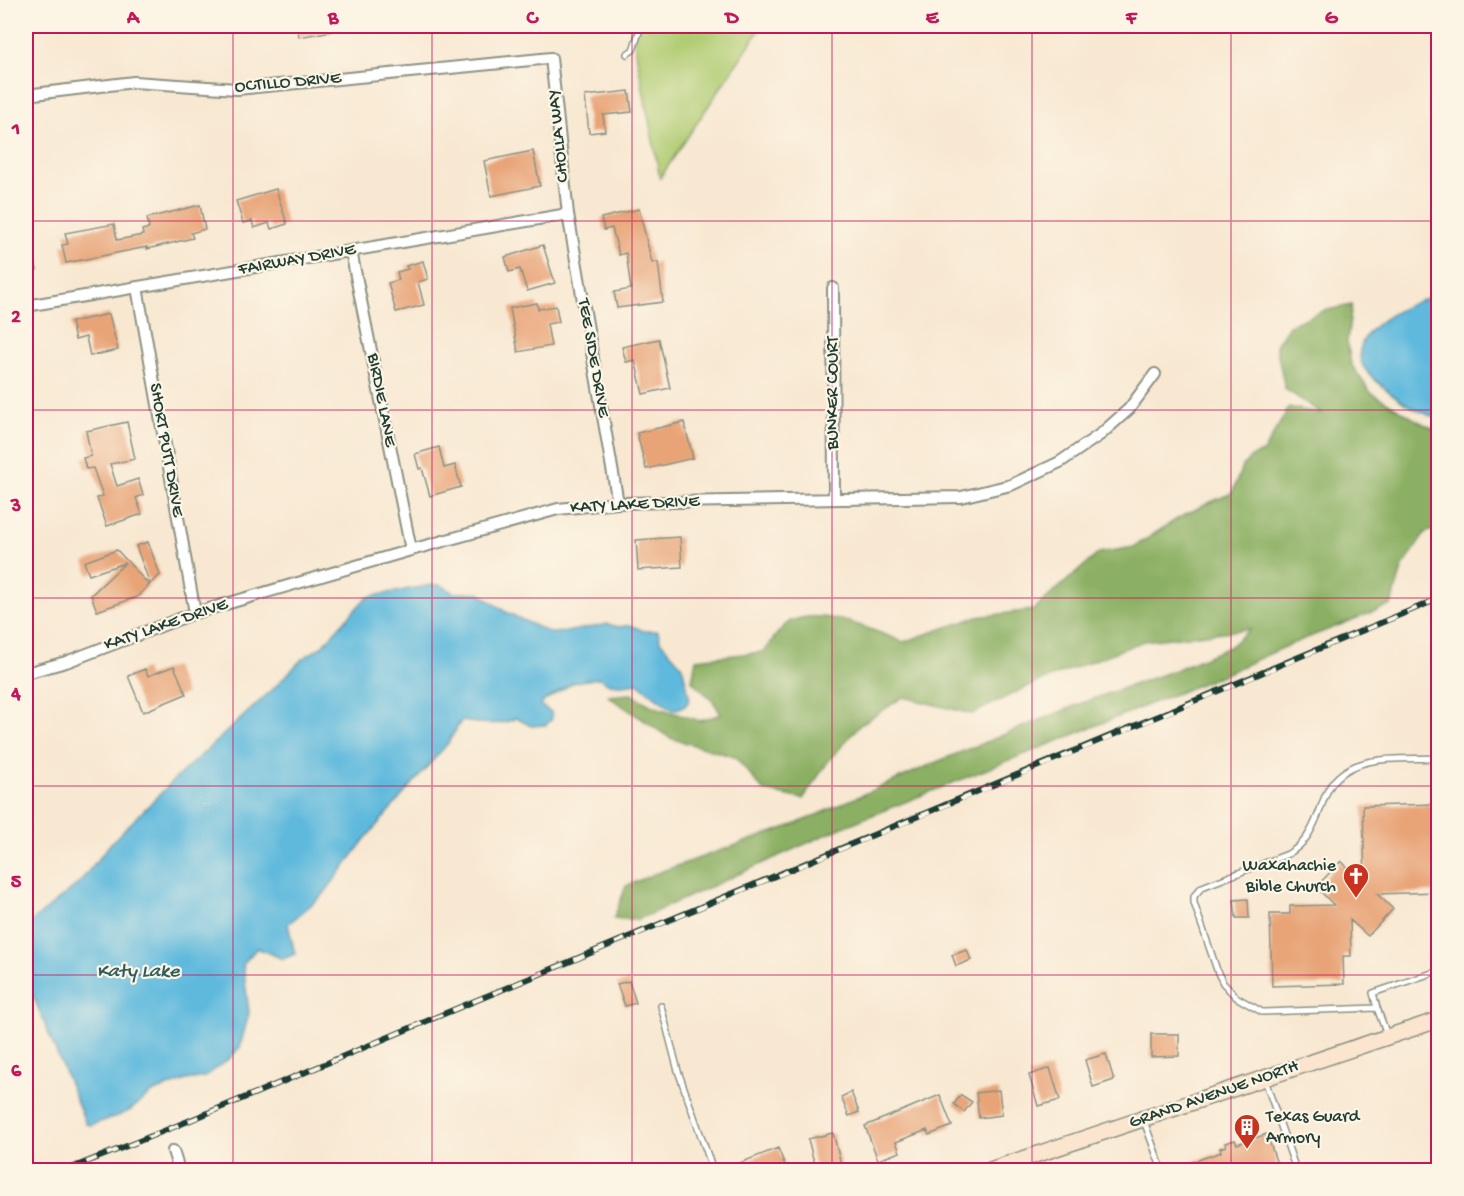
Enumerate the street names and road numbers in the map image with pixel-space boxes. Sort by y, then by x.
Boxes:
street label: OCTILLO DRIVE [234,68,343,98]
street label: CHOLLA WAY [544,89,574,183]
street label: FAIRWAY DRIVE [236,239,358,281]
street label: TEE SIDE DRIVE [572,296,614,420]
street label: BUNKER COURT [823,335,844,451]
street label: BIRDIE LANE [361,351,400,449]
street label: SHORT PUTT DRIVE [144,382,188,519]
street label: KATY LAKE DRIVE [570,491,701,519]
street label: KATY LAKE DRIVE [101,594,231,656]
street label: GRAND AVENUE NORTH [1127,1056,1302,1134]

